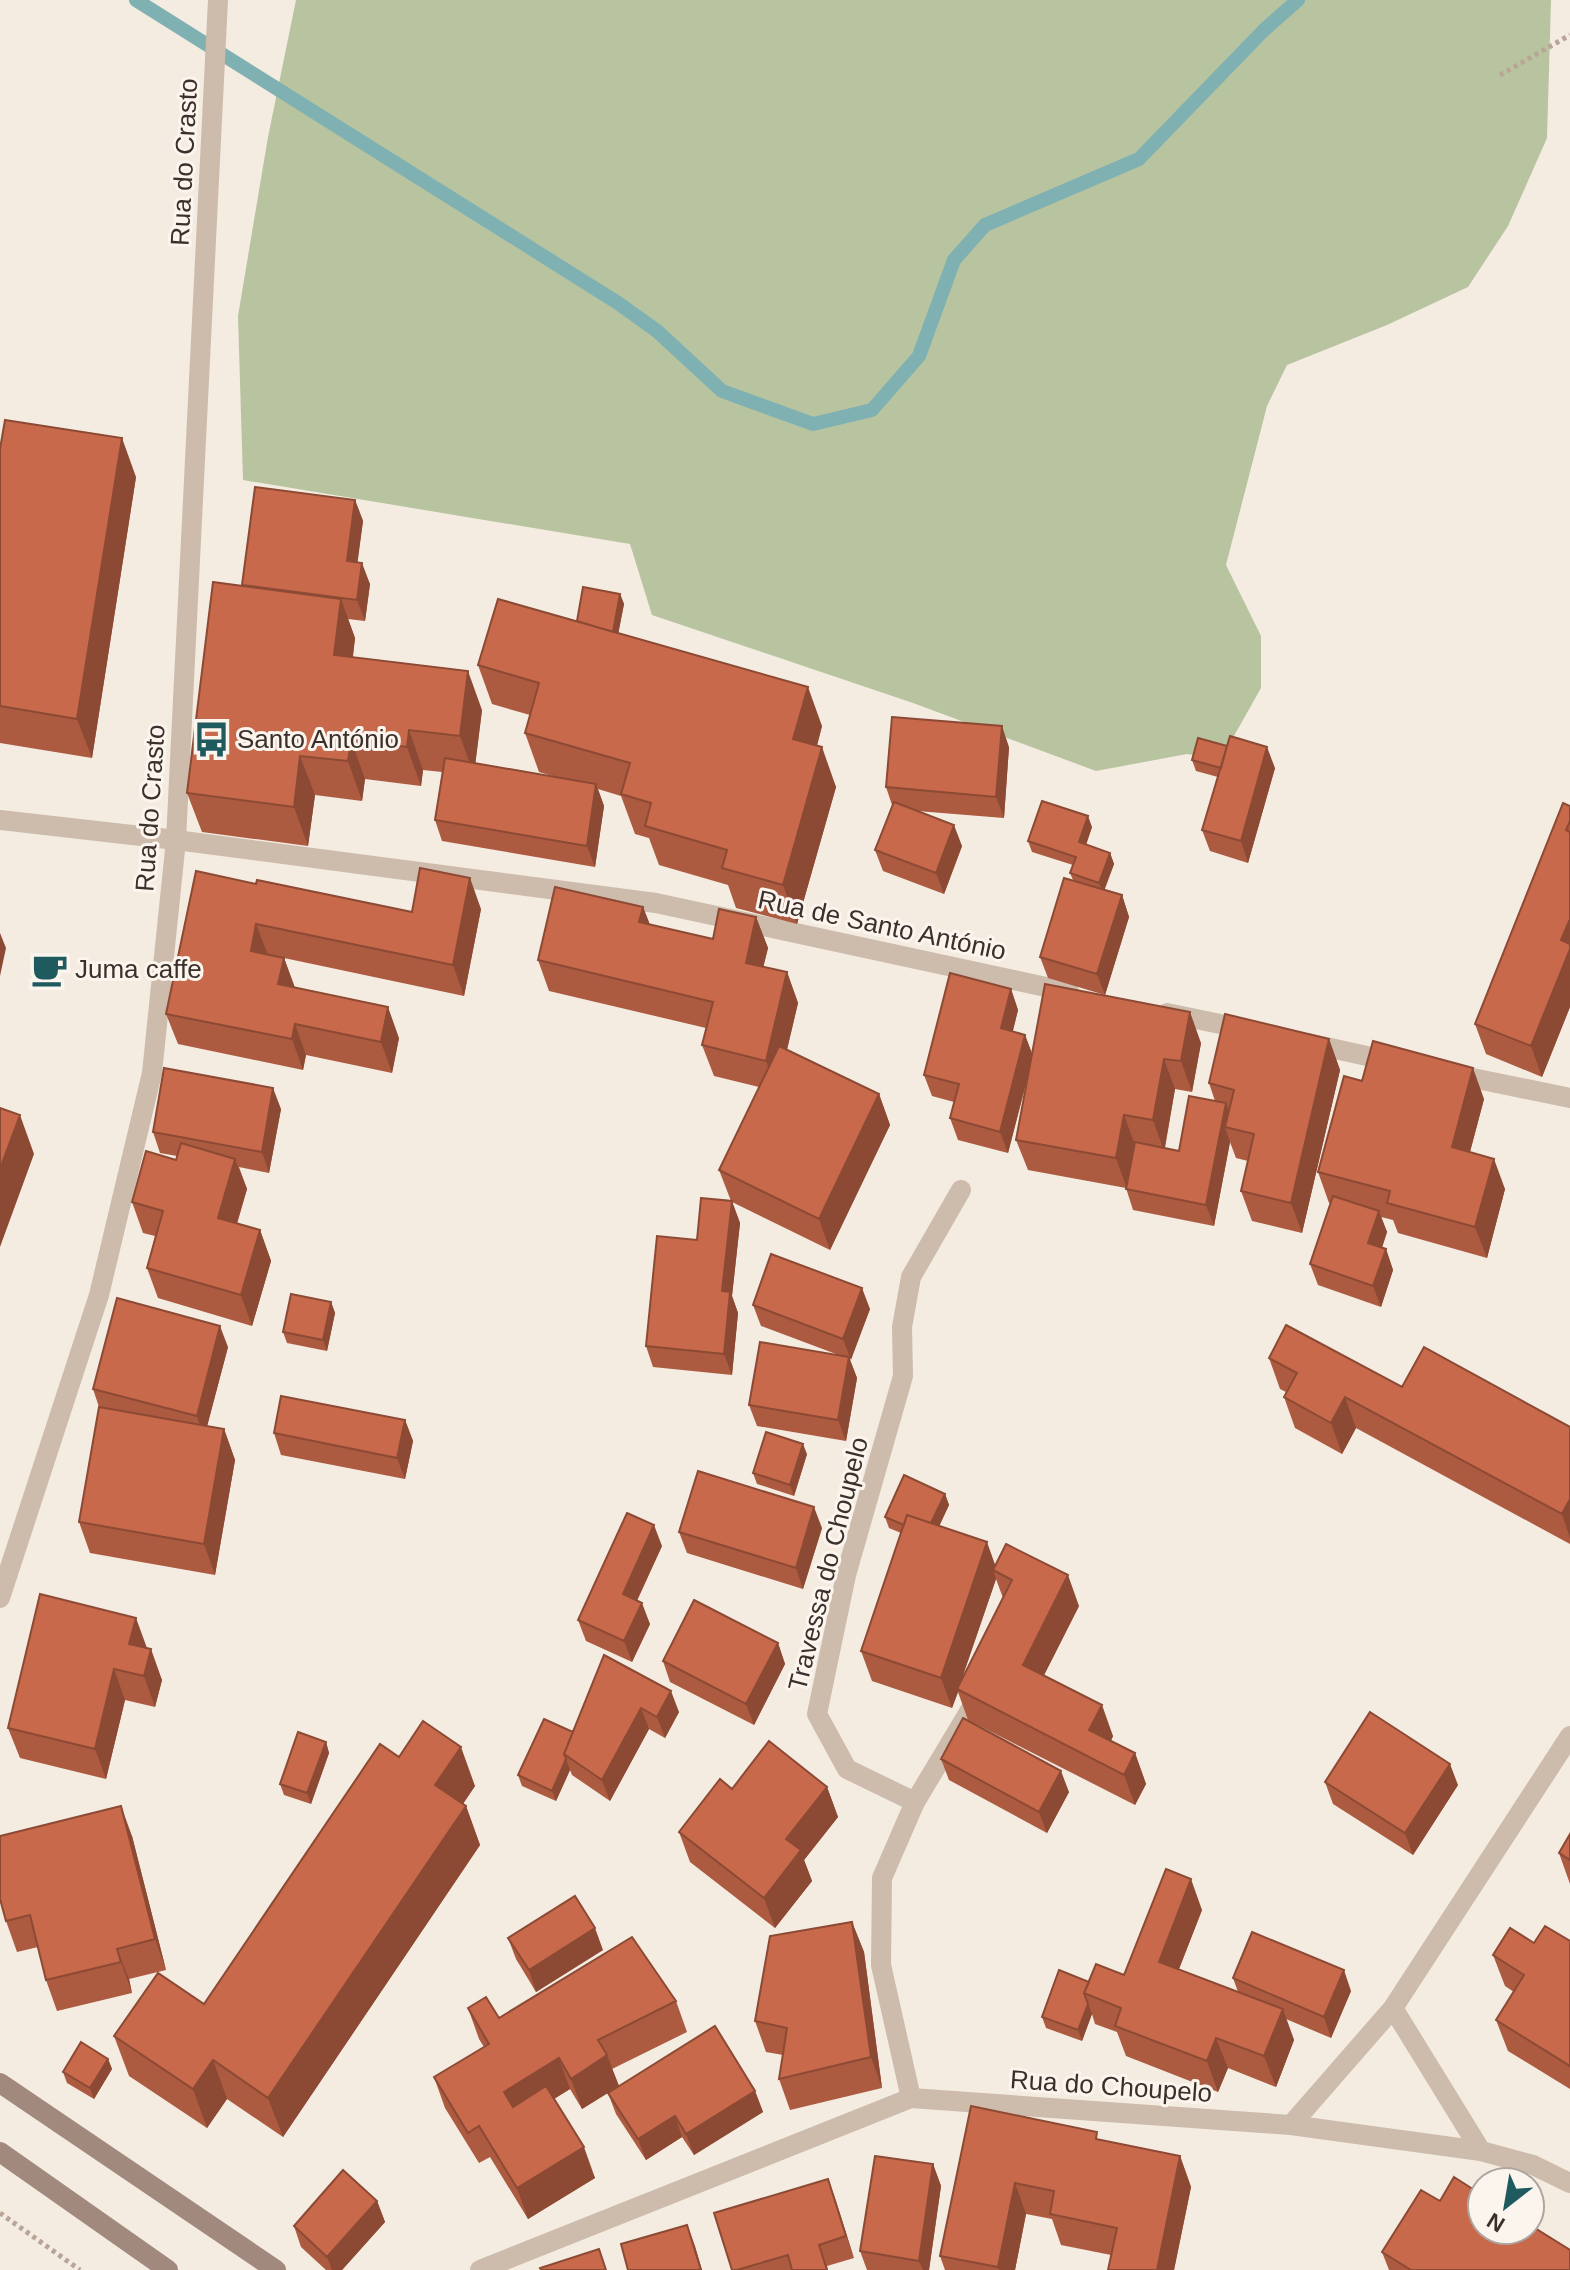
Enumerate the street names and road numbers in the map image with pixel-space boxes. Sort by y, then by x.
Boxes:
street label: Rua do Crasto [165,78,203,246]
street label: Rua do Crasto [129,723,171,893]
street label: Rua de Santo António [755,884,1009,966]
street label: Travessa do Choupelo [782,1434,874,1694]
street label: Rua do Choupelo [1009,2064,1213,2108]

